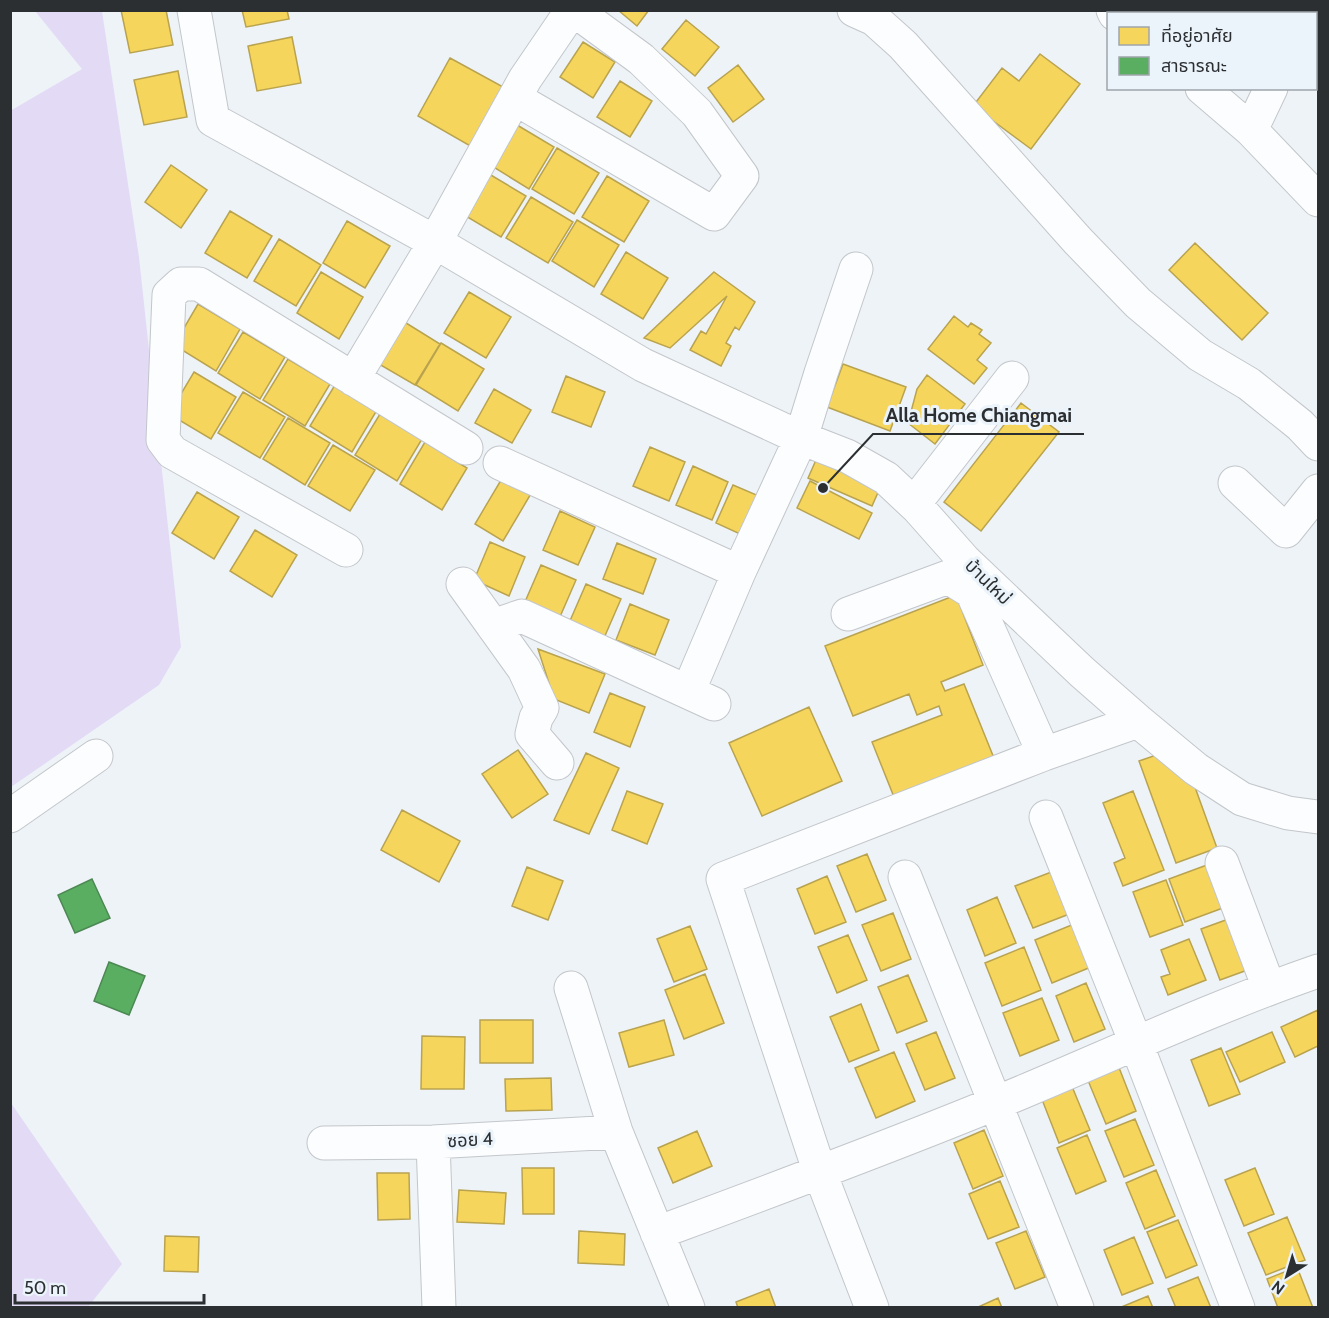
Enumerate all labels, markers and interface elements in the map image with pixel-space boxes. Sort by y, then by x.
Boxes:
legend [1107,12,1317,90]
text: ที่อยู่อาศัย [1161,23,1233,48]
text: สาธารณะ [1161,55,1227,77]
callout: Alla Home Chiangmai [873,396,1084,434]
text: Alla Home Chiangmai [886,403,1072,427]
street label: บ้านใหม่ [960,555,1016,609]
street label: ซอย 4 [447,1128,493,1152]
north arrow [1257,1246,1317,1306]
scale bar [15,1267,204,1305]
text: 50 m [24,1277,66,1299]
text: N [1268,1277,1289,1299]

